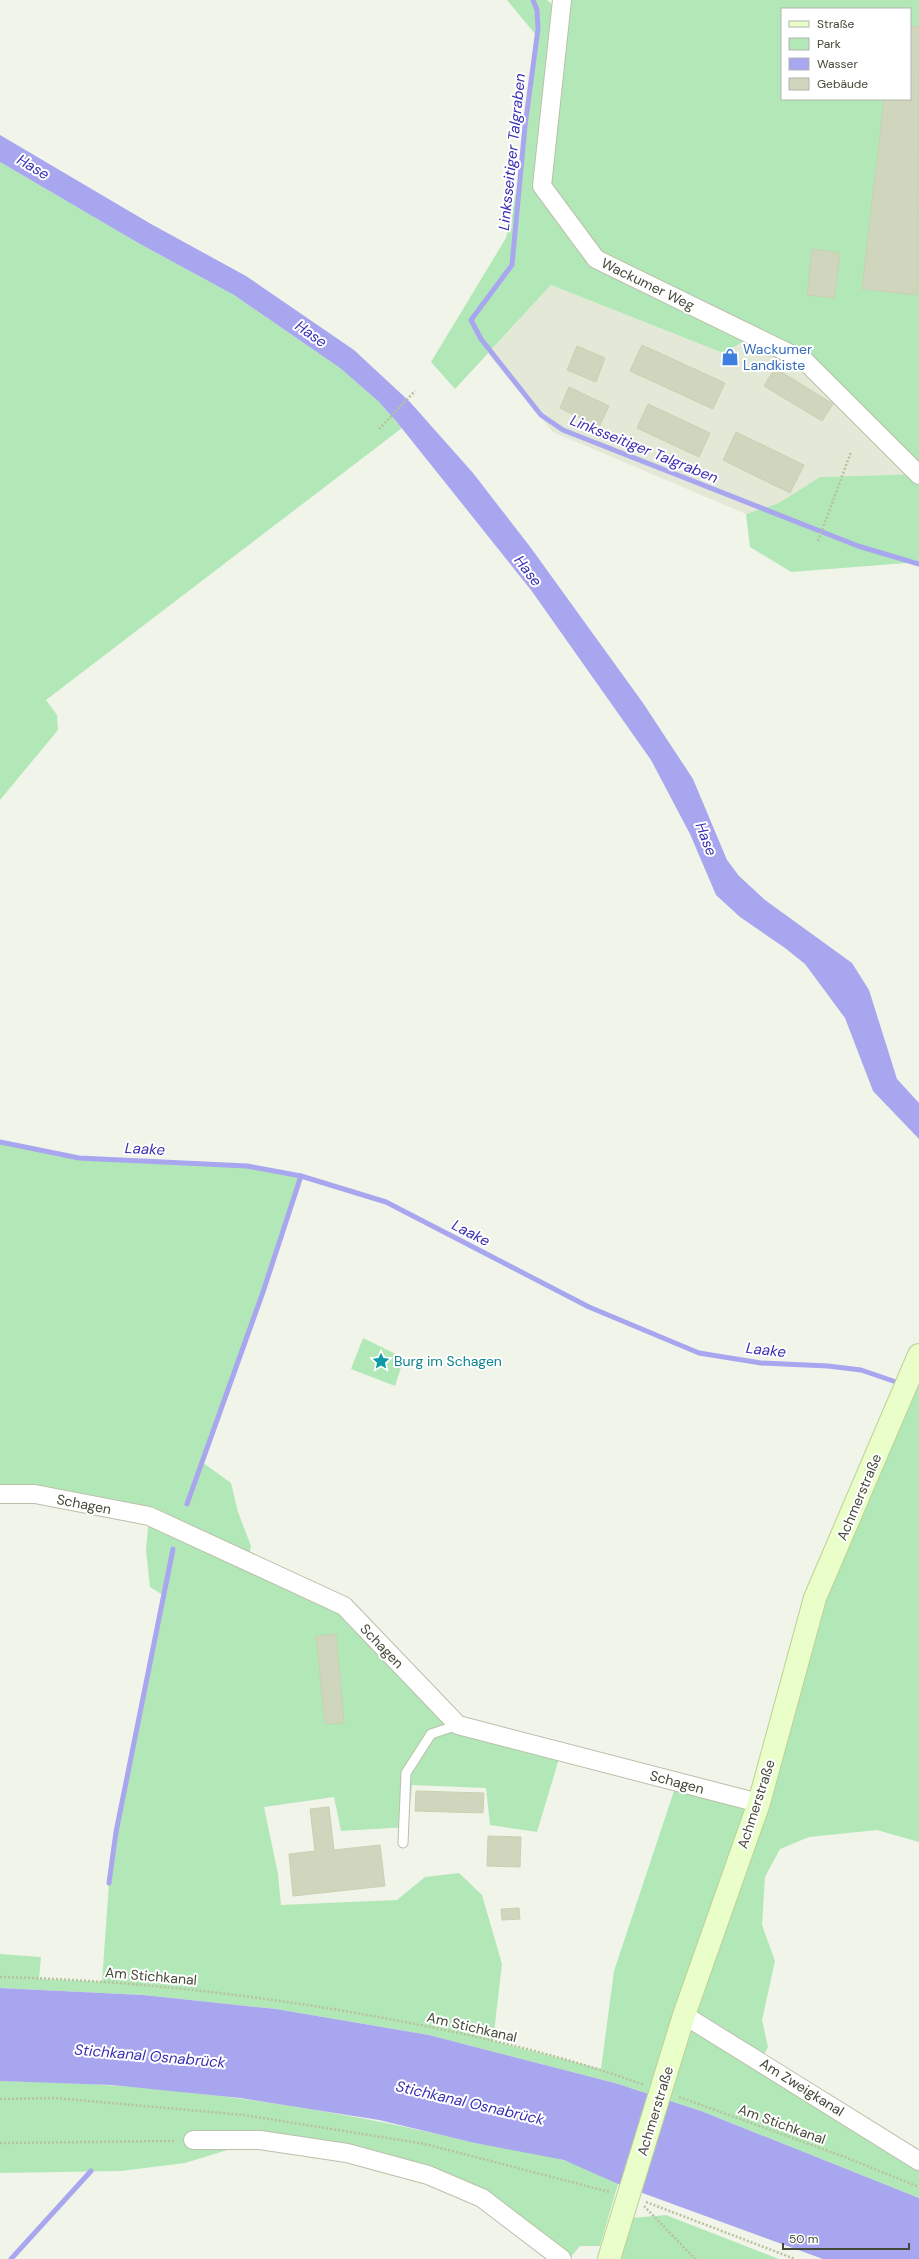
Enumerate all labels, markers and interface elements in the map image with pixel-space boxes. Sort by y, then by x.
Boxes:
legend [781,8,911,100]
text: Straße [817,16,854,32]
text: Park [817,36,841,52]
text: Wasser [817,56,858,72]
water label: Linksseitiger Talgraben [494,72,530,232]
text: Gebäude [817,76,868,92]
water label: Hase [13,150,53,184]
street label: Wackumer Weg [598,254,698,314]
water label: Hase [291,316,331,352]
place label: Wackumer Landkiste [743,340,812,374]
shop icon: Wackumer Landkiste [720,347,740,367]
water label: Linksseitiger Talgraben [567,410,721,488]
water label: Hase [510,551,547,591]
water label: Hase [691,819,722,859]
water label: Laake [124,1138,166,1160]
water label: Laake [448,1215,494,1251]
water label: Laake [745,1338,788,1362]
place icon: Burg im Schagen [371,1351,391,1371]
place label: Burg im Schagen [394,1352,502,1370]
street label: Achmerstraße [833,1451,885,1543]
street label: Schagen [55,1490,113,1518]
street label: Schagen [356,1620,408,1672]
street label: Achmerstraße [733,1757,779,1851]
street label: Schagen [648,1766,706,1798]
street label: Am Stichkanal [104,1963,198,1989]
street label: Am Stichkanal [425,2008,519,2046]
water label: Stichkanal Osnabrück [74,2039,227,2073]
street label: Am Zweigkanal [757,2054,847,2120]
street label: Achmerstraße [633,2064,677,2158]
water label: Stichkanal Osnabrück [394,2076,546,2130]
street label: Am Stichkanal [736,2100,828,2148]
scale bar [783,2225,909,2251]
text: 50 m [789,2231,818,2247]

